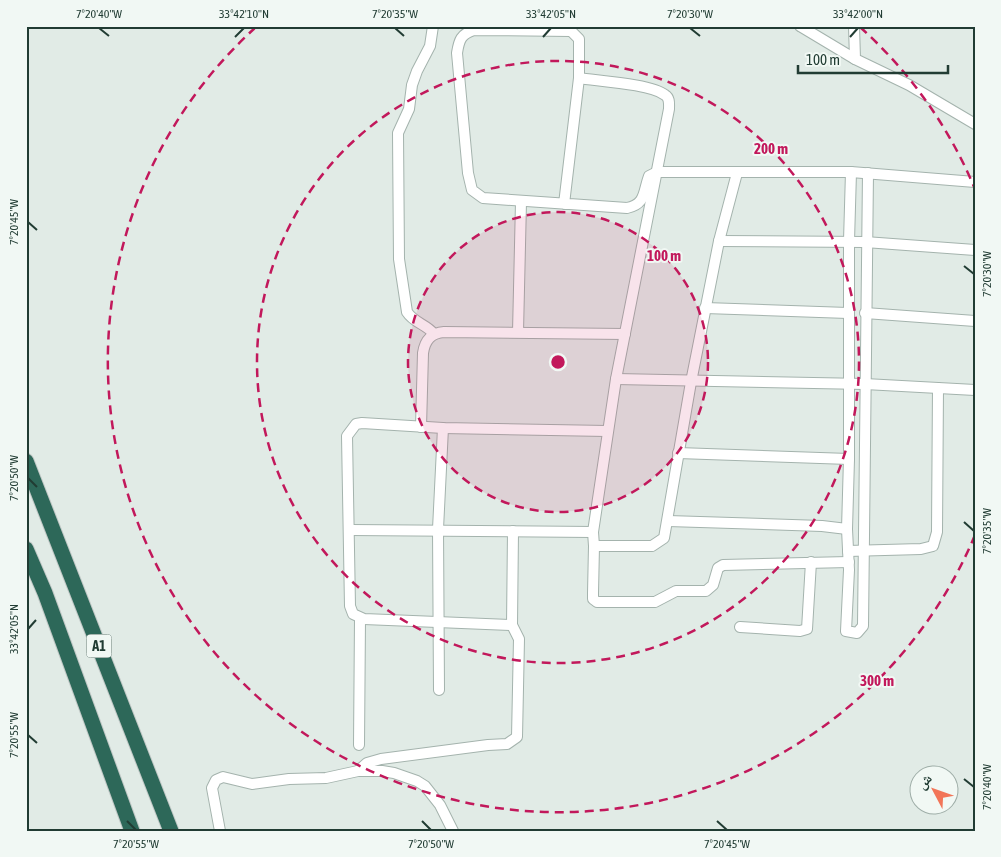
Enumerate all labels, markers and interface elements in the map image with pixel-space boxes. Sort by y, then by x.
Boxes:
text: 7°20'40"W [76,7,122,21]
text: 33°42'10"N [219,7,269,21]
text: 7°20'35"W [372,7,418,21]
text: 33°42'05"N [526,7,576,21]
text: 7°20'30"W [667,7,713,21]
text: 33°42'00"N [833,7,883,21]
scale bar [798,42,948,74]
text: 100 m [806,51,840,68]
text: 200 m [754,140,788,157]
text: 7°20'45"W [7,199,21,245]
text: 100 m [647,247,681,264]
text: 7°20'30"W [980,251,994,297]
centre of rings [549,353,567,371]
text: 7°20'50"W [7,455,21,501]
text: 7°20'35"W [980,508,994,554]
text: 33°42'05"N [7,604,21,654]
road number: A1 [86,634,112,658]
text: 300 m [860,672,894,689]
text: 7°20'55"W [7,712,21,758]
north arrow [908,764,958,814]
text: 7°20'40"W [980,764,994,810]
text: ش [913,771,936,793]
text: 7°20'55"W [113,837,159,851]
text: 7°20'50"W [408,837,454,851]
text: 7°20'45"W [704,837,750,851]

